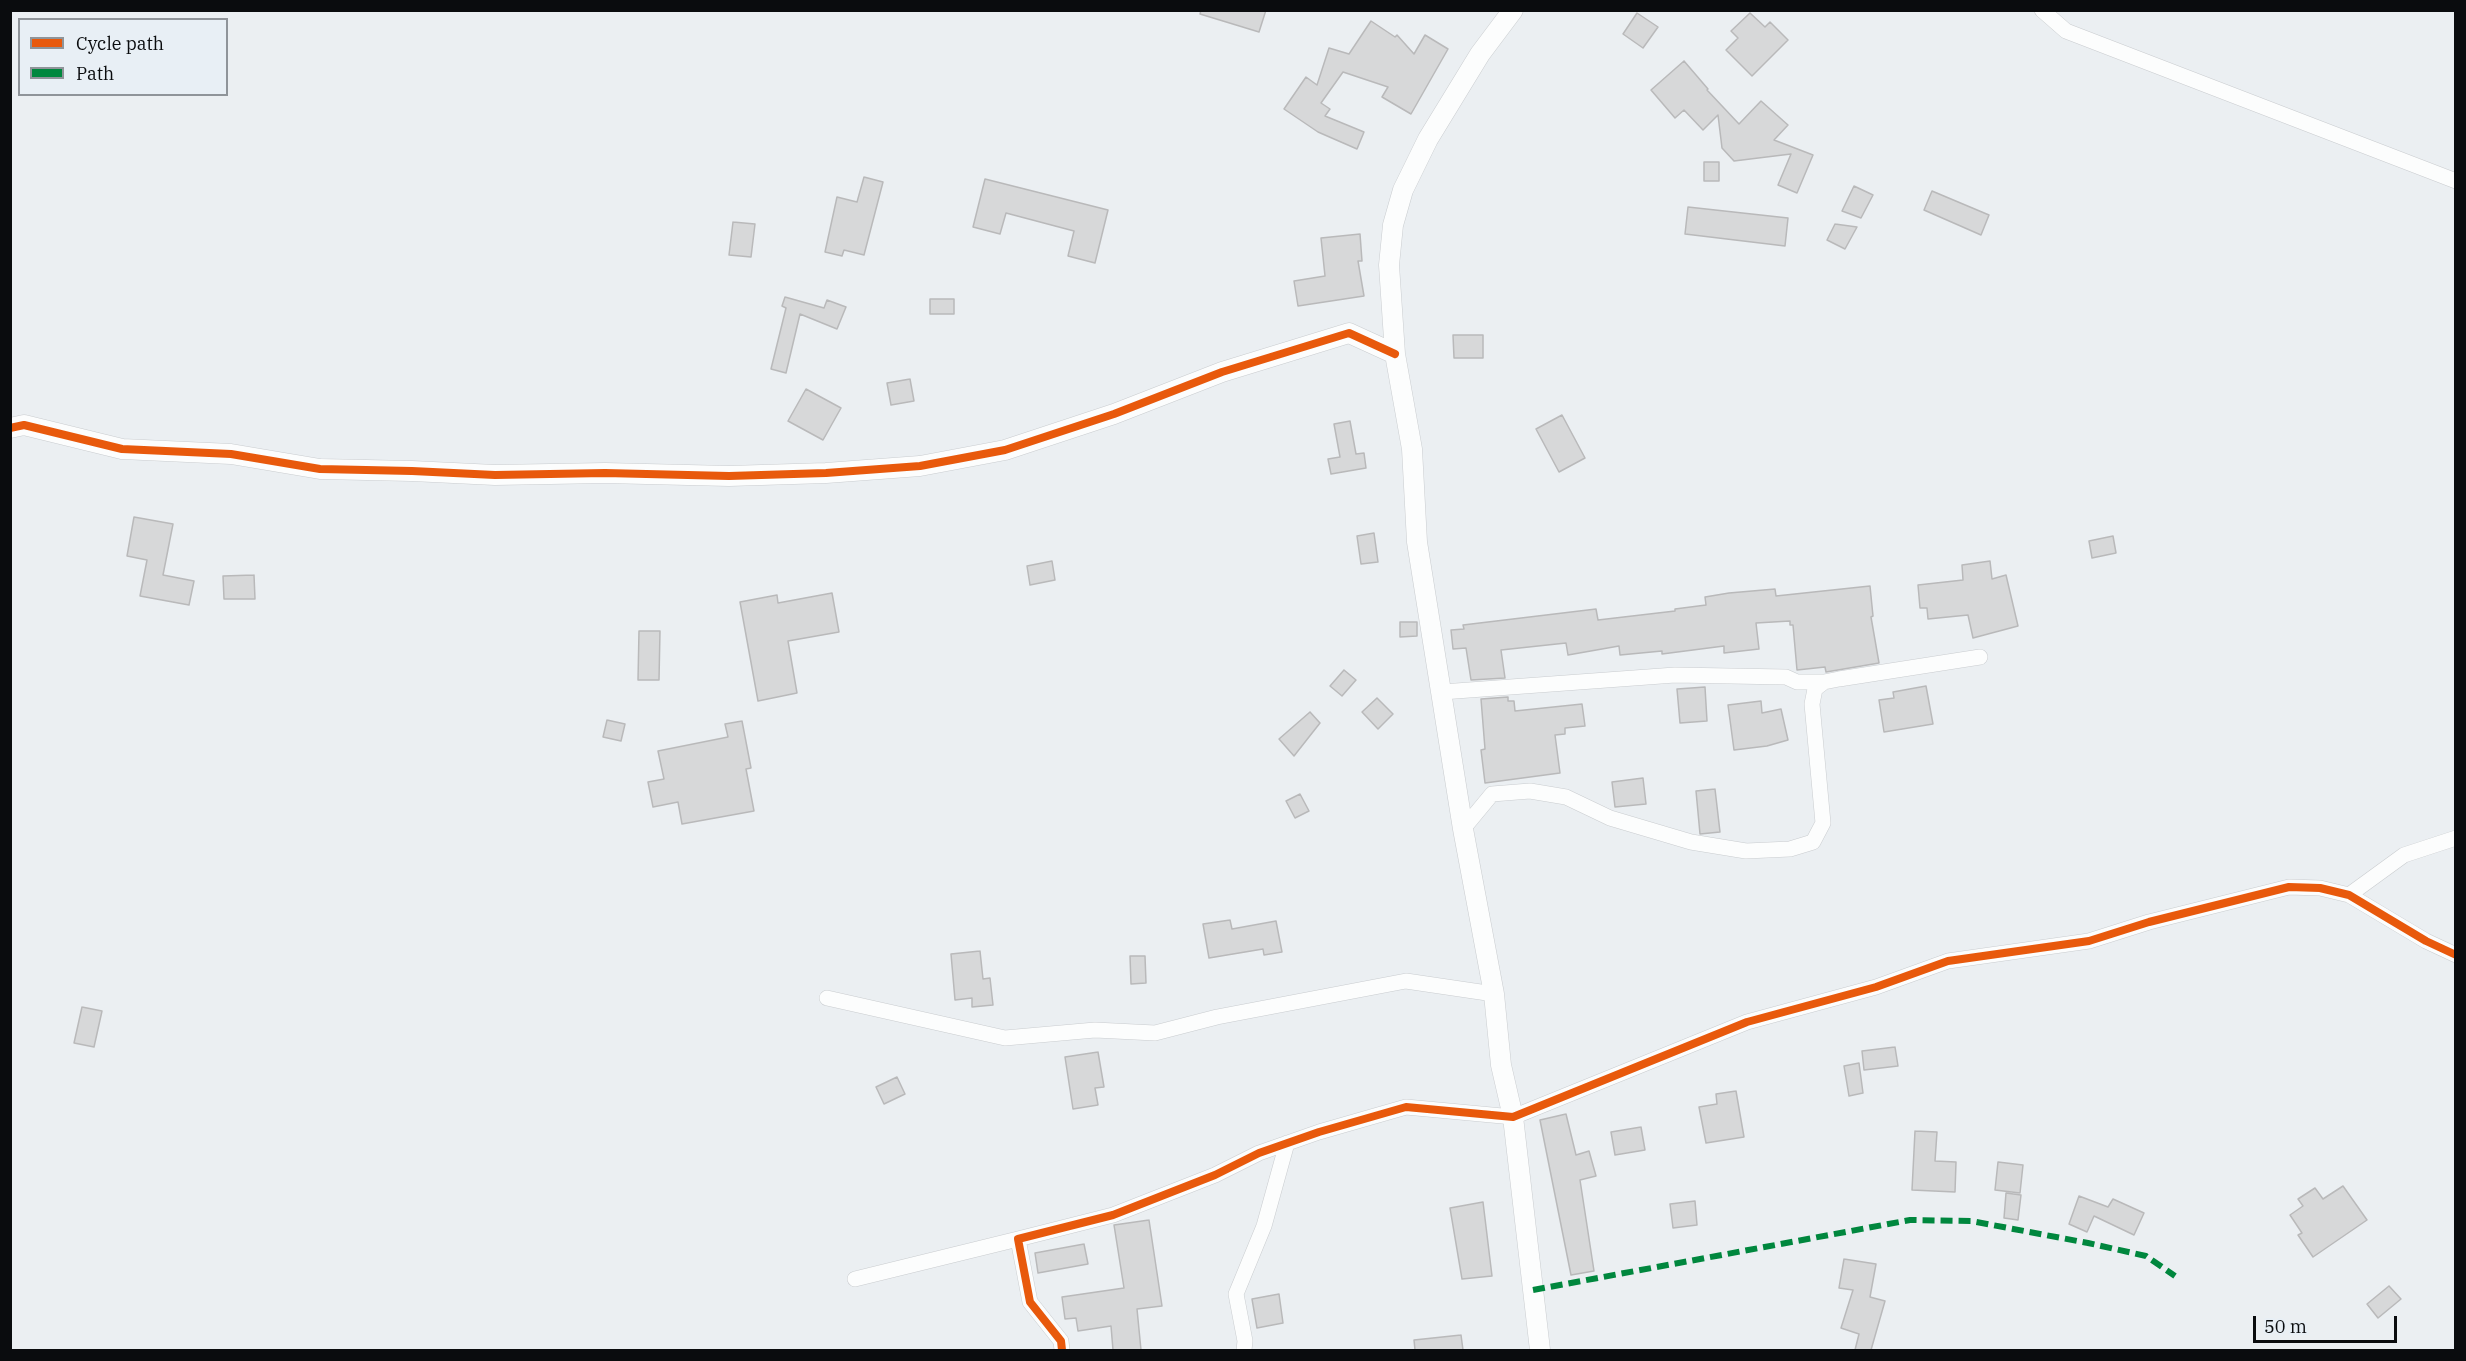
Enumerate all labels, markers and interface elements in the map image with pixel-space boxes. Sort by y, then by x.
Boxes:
legend [18,18,228,96]
text: Cycle path [76,32,164,55]
text: Path [76,62,114,85]
scale bar [2256,1304,2400,1342]
text: 50 m [2264,1315,2307,1338]

